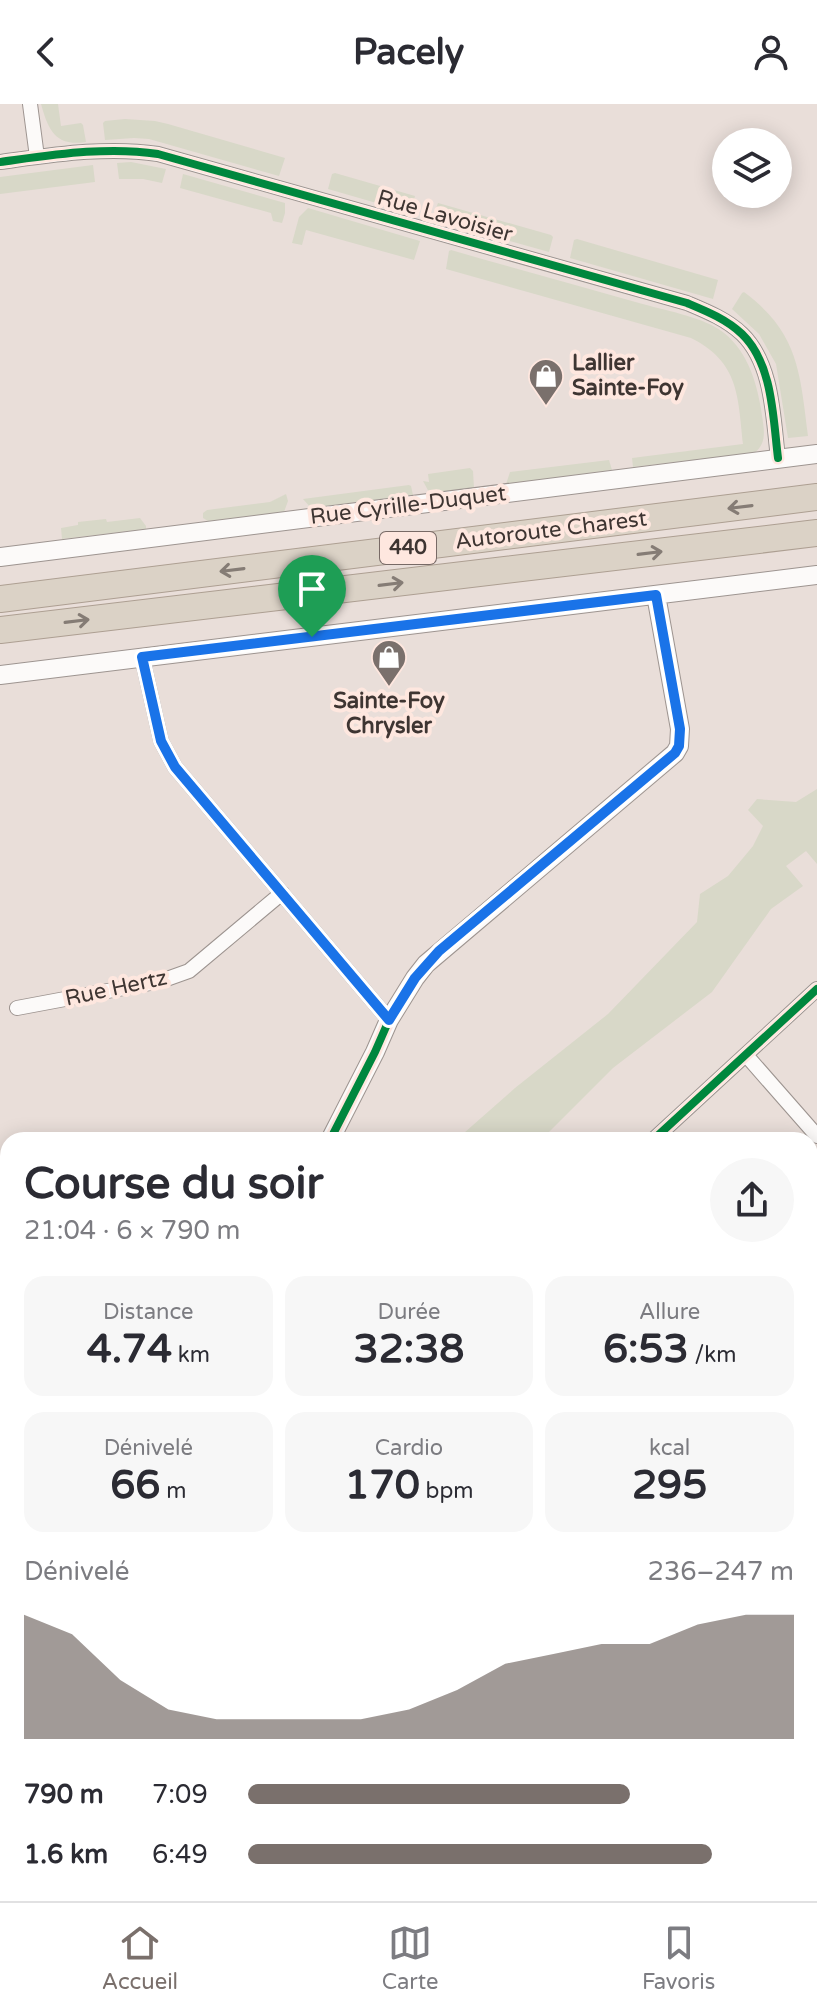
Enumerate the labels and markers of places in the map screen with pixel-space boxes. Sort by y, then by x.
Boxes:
place label: Lallier Sainte-Foy [572,350,684,401]
shop icon: Lallier Sainte-Foy [527,357,565,407]
pin [278,555,346,637]
shop icon: Sainte-Foy Chrysler [370,638,408,688]
place label: Sainte-Foy Chrysler [333,688,445,739]

